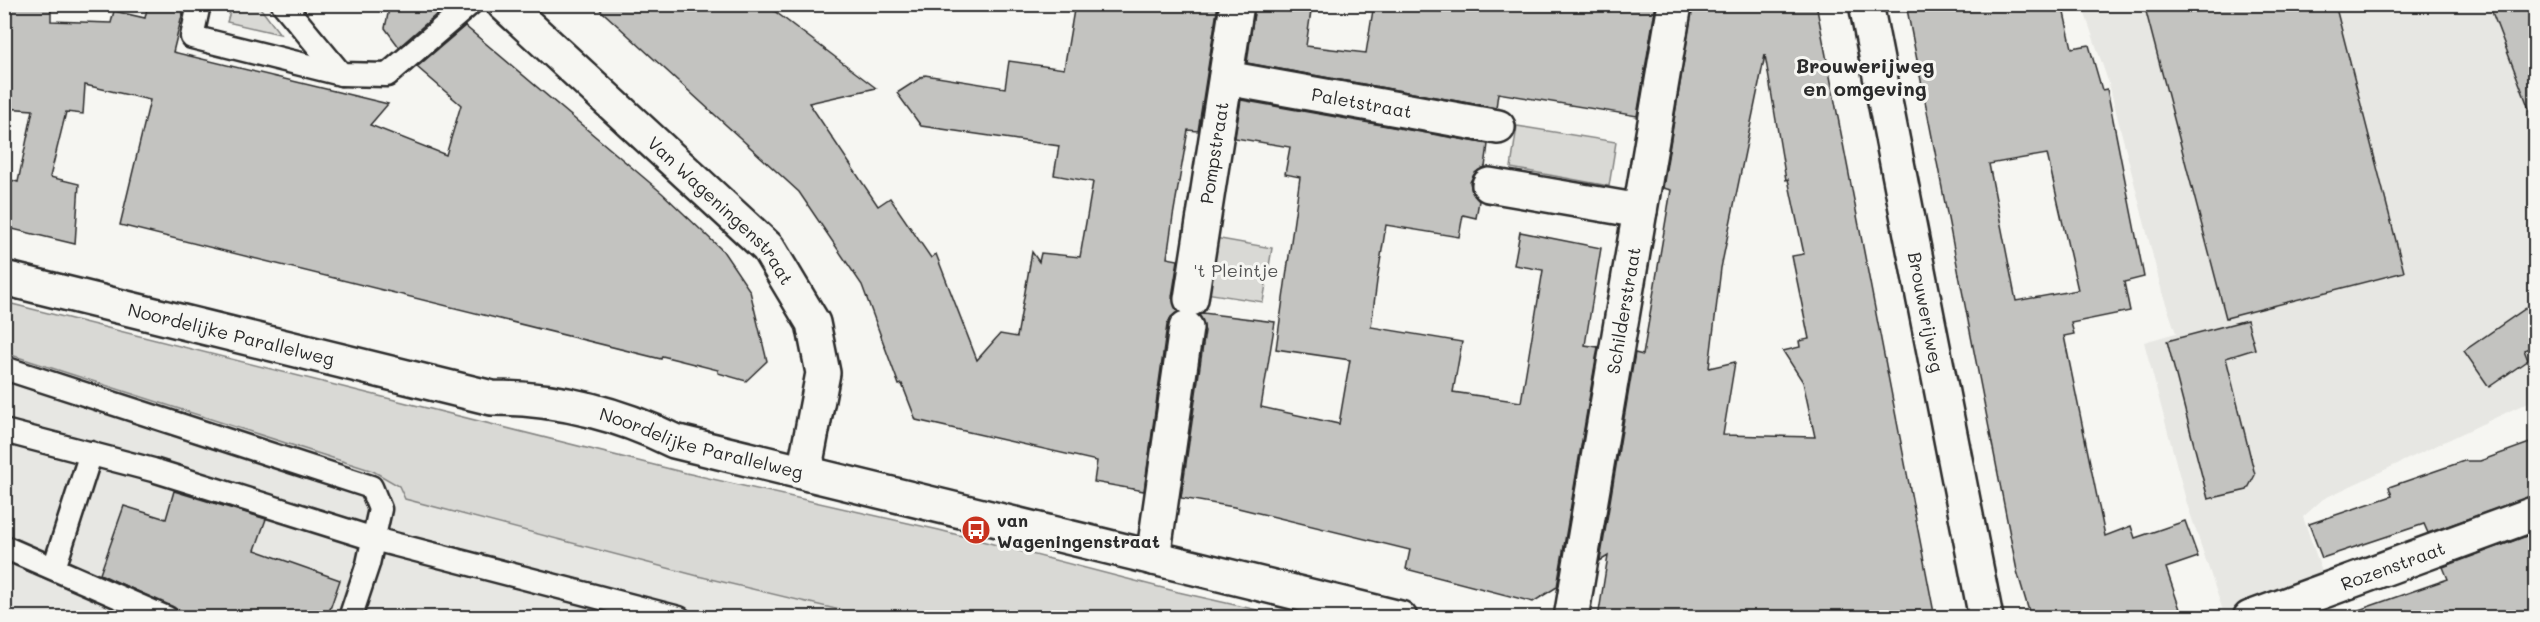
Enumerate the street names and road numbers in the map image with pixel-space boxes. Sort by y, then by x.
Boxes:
street label: Paletstraat [1310,82,1414,123]
street label: Pompstraat [1194,100,1234,206]
street label: Van Wageningenstraat [643,131,799,289]
street label: Schilderstraat [1601,245,1646,376]
street label: Brouwerijweg [1903,250,1950,374]
street label: Noordelijke Parallelweg [126,297,337,371]
street label: Noordelijke Parallelweg [597,401,806,484]
street label: Rozenstraat [2337,535,2448,596]

